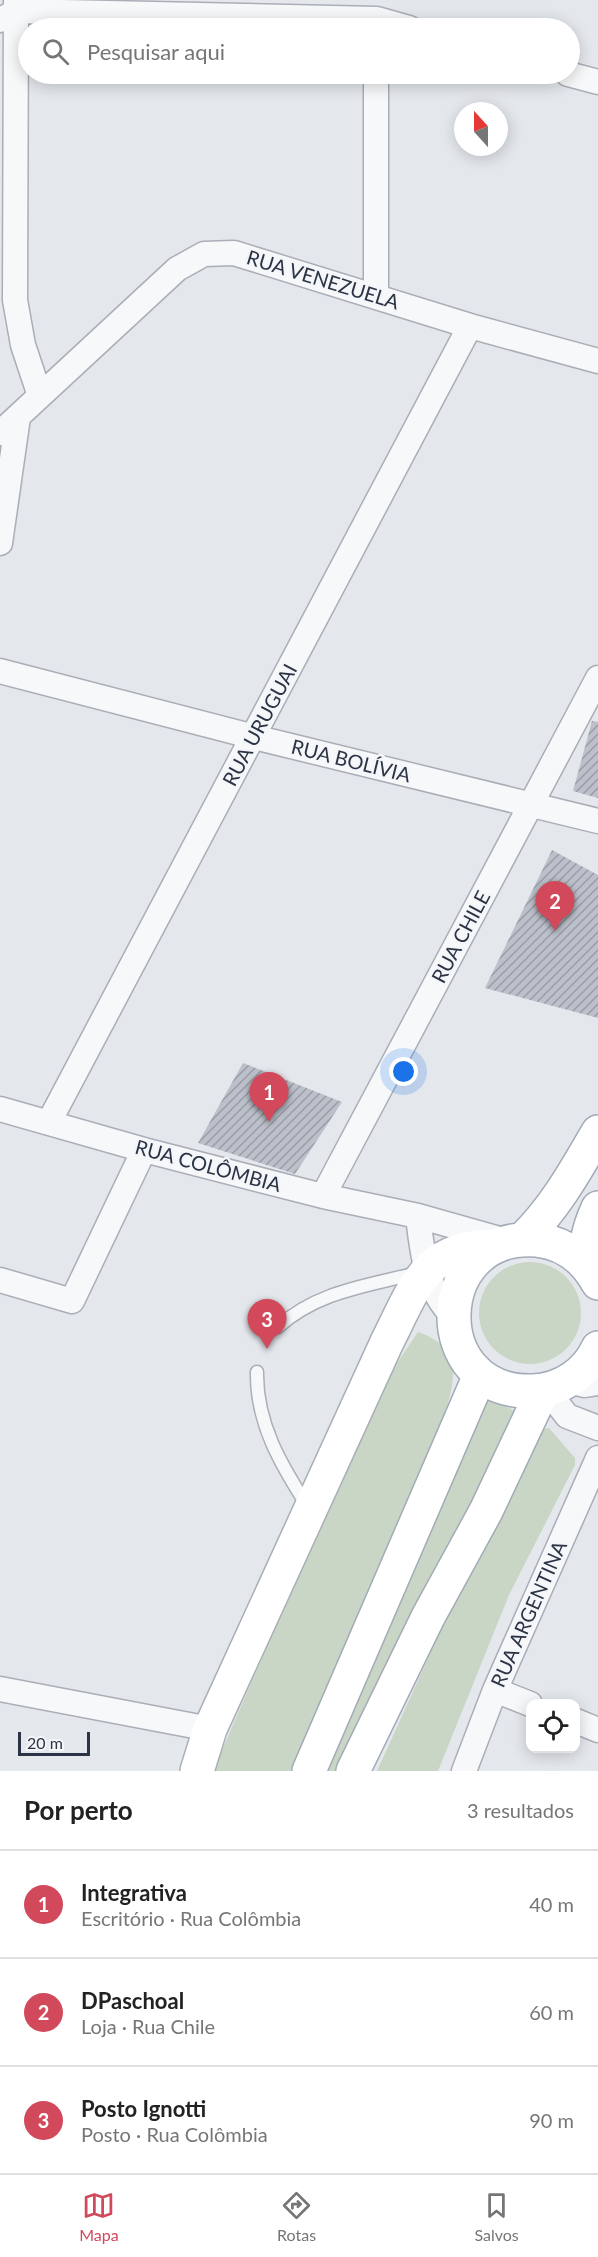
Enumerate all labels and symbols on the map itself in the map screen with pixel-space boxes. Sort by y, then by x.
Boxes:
north arrow [454,102,508,156]
street label: RUA VENEZUELA [244,244,403,314]
street label: RUA URUGUAI [217,659,301,790]
street label: RUA BOLÍVIA [289,734,414,787]
pin: 2 [536,882,574,931]
street label: RUA CHILE [426,886,494,987]
your location [389,1057,418,1086]
pin: 1 [250,1072,288,1122]
street label: RUA COLÔMBIA [133,1134,284,1196]
pin: 3 [248,1300,286,1349]
street label: RUA ARGENTINA [485,1536,571,1691]
scale bar [18,1729,90,1756]

